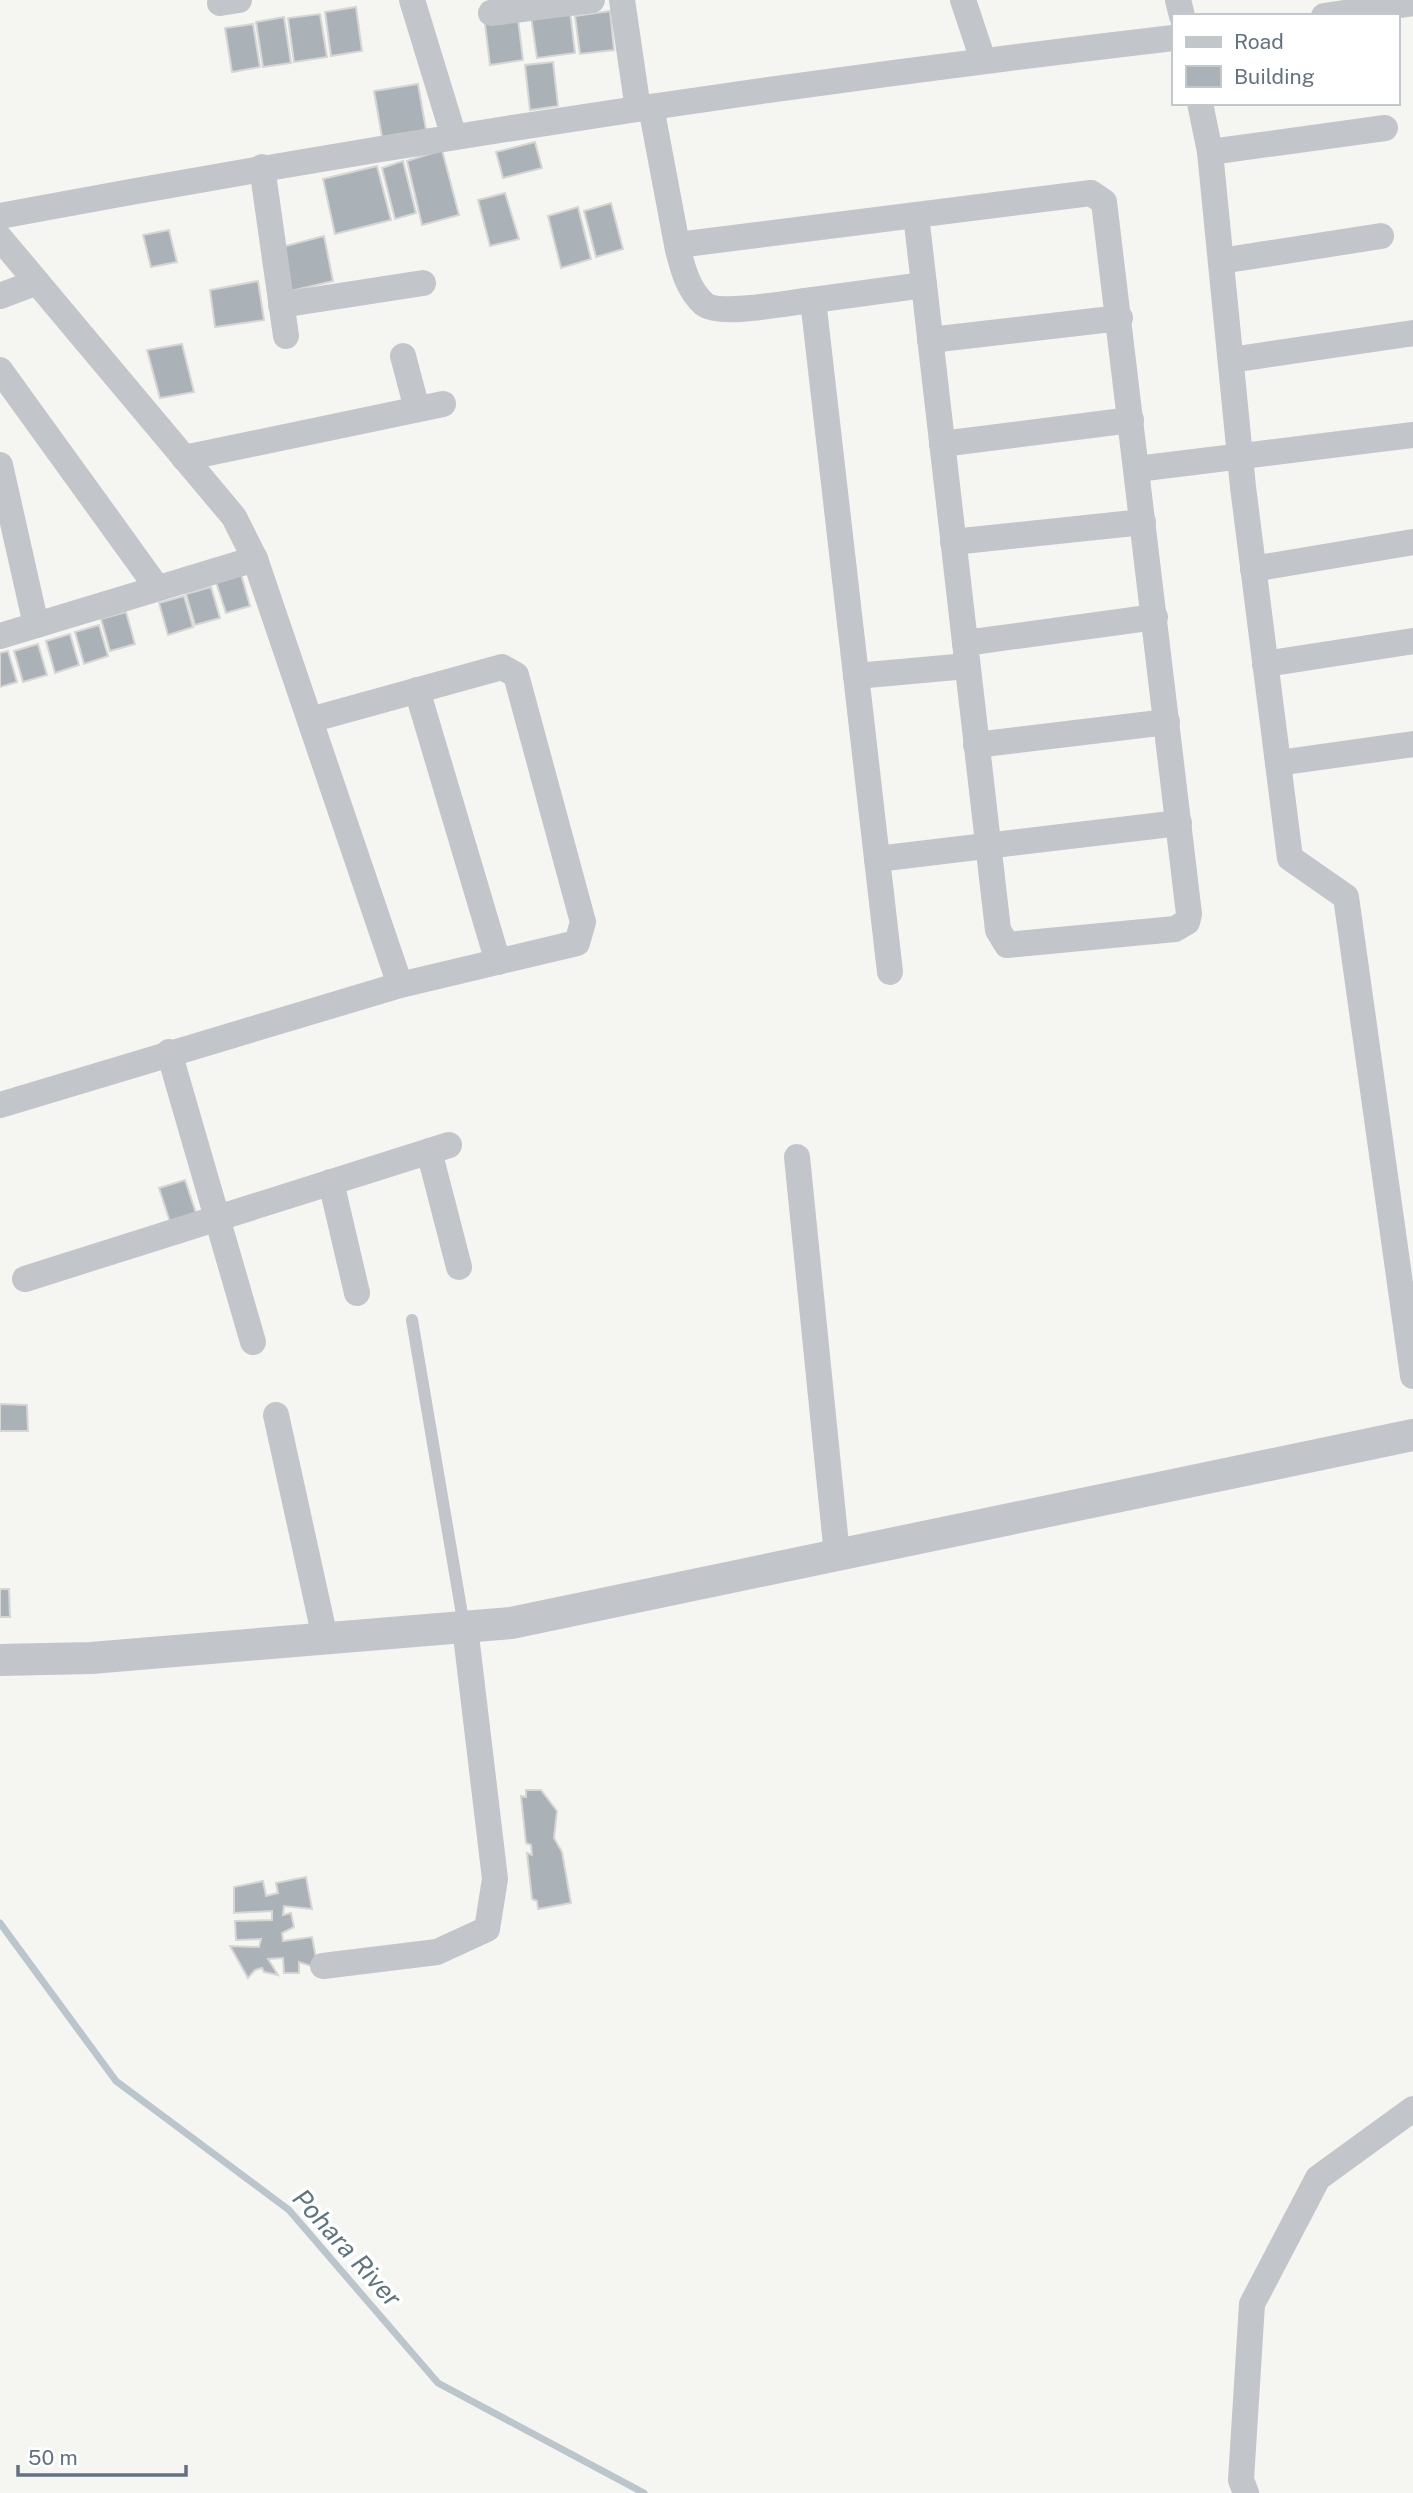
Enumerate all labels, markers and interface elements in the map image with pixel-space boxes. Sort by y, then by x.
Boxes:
legend [1172,14,1399,105]
text: Road [1234,29,1284,54]
text: Building [1234,64,1315,89]
water label: Pohara River [287,2183,408,2313]
scale bar [18,2434,186,2478]
text: 50 m [28,2445,78,2470]

